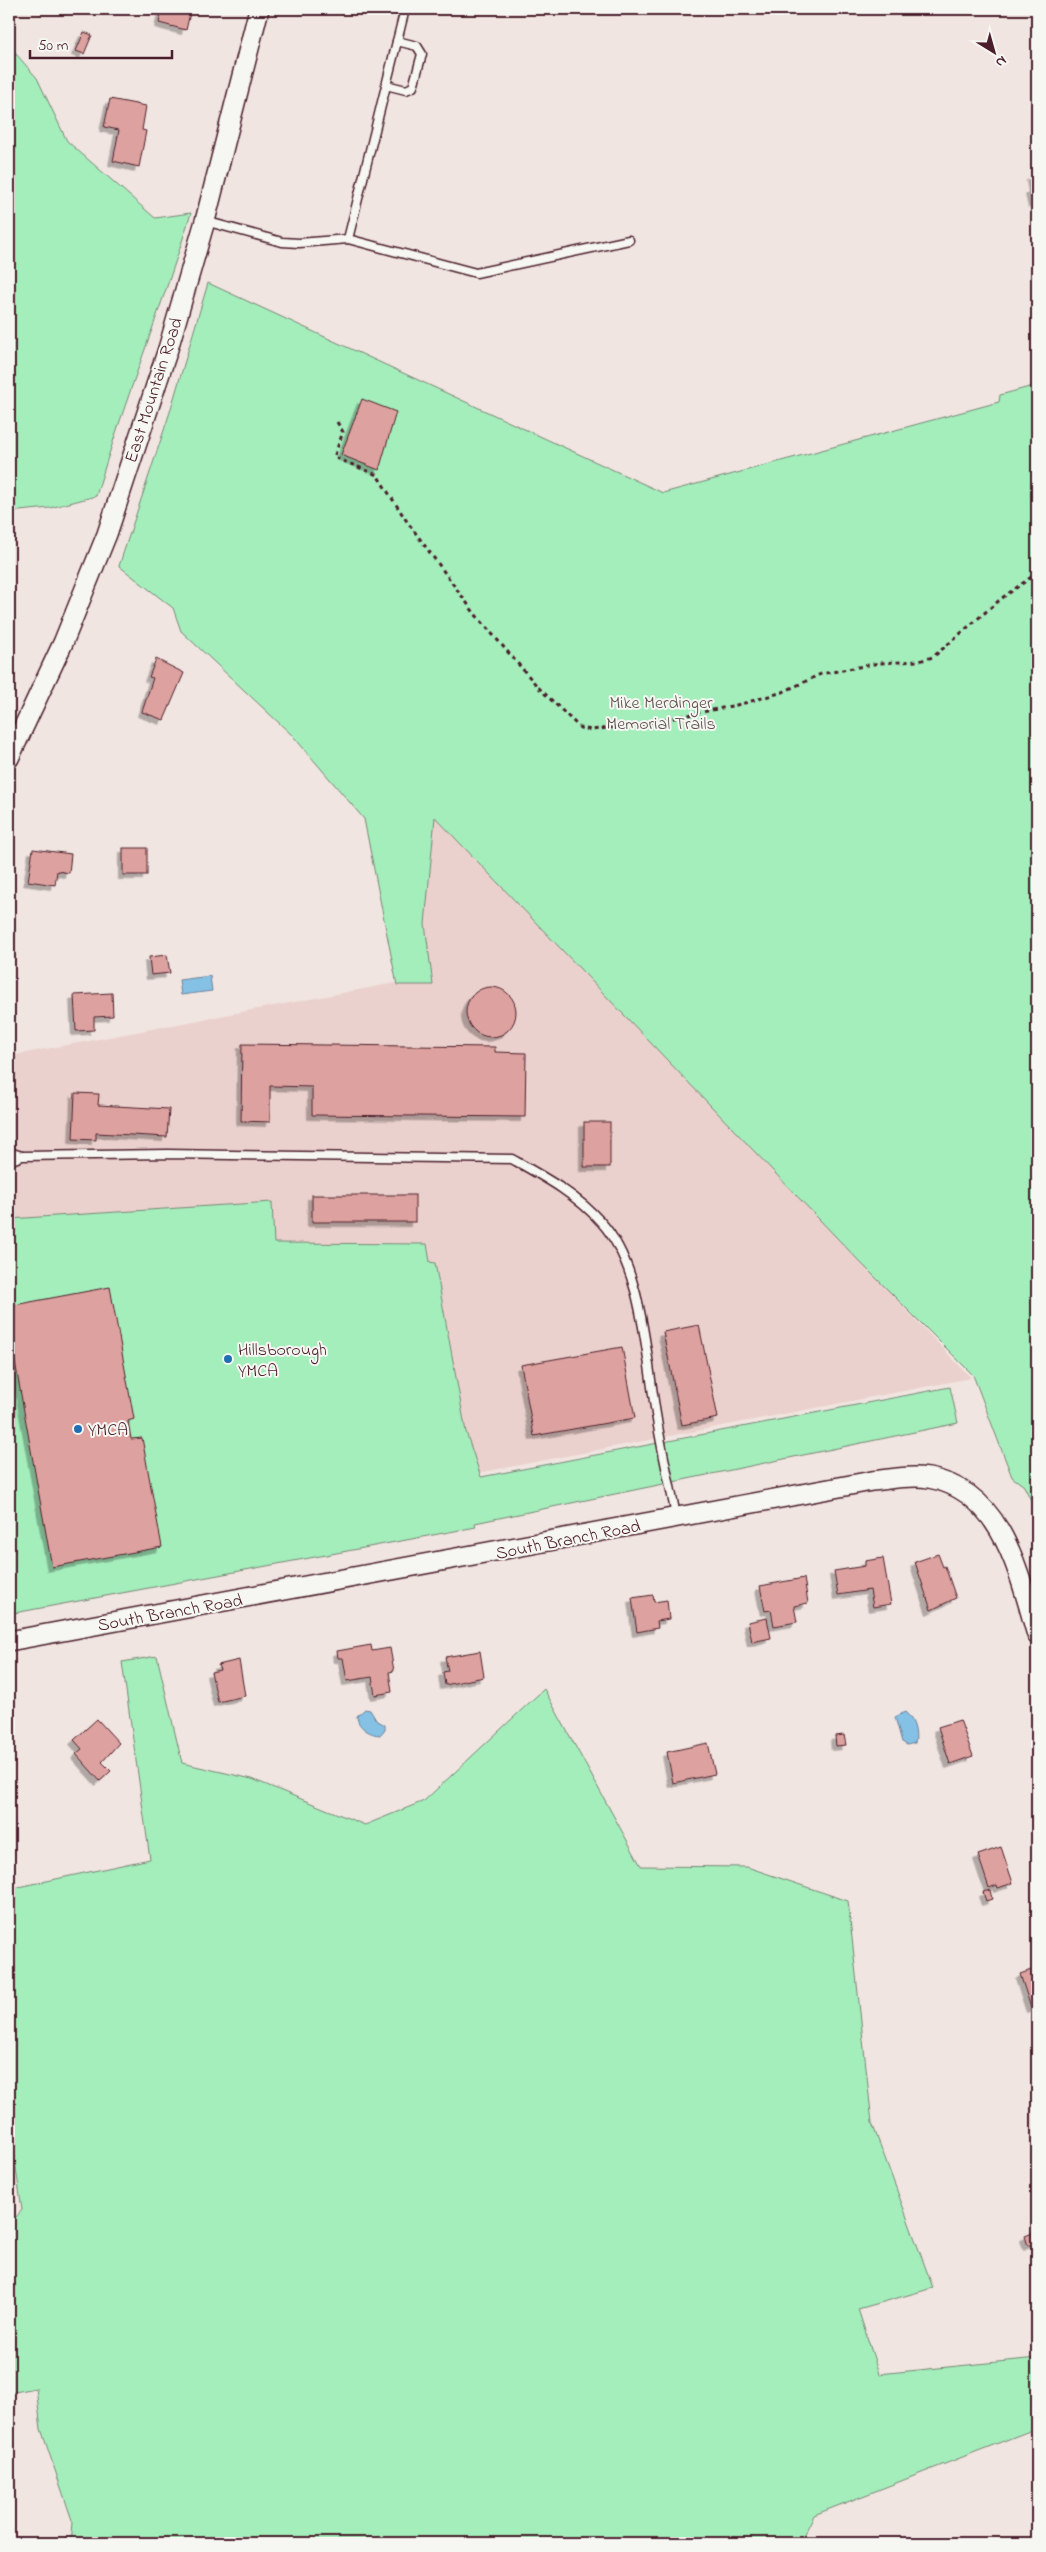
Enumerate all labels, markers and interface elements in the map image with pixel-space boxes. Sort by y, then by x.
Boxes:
scale bar [30,28,172,60]
north arrow [968,28,1018,78]
text: 50 m [38,35,69,57]
text: N [991,50,1011,72]
street label: East Mountain Road [119,315,191,467]
park label: Mike Merdinger Memorial Trails [606,691,716,738]
place label: Hillsborough YMCA [238,1338,327,1385]
marker: Hillsborough YMCA [222,1353,234,1365]
place label: YMCA [88,1418,128,1444]
marker: YMCA [72,1423,84,1435]
street label: South Branch Road [494,1514,643,1568]
street label: South Branch Road [96,1588,245,1640]

